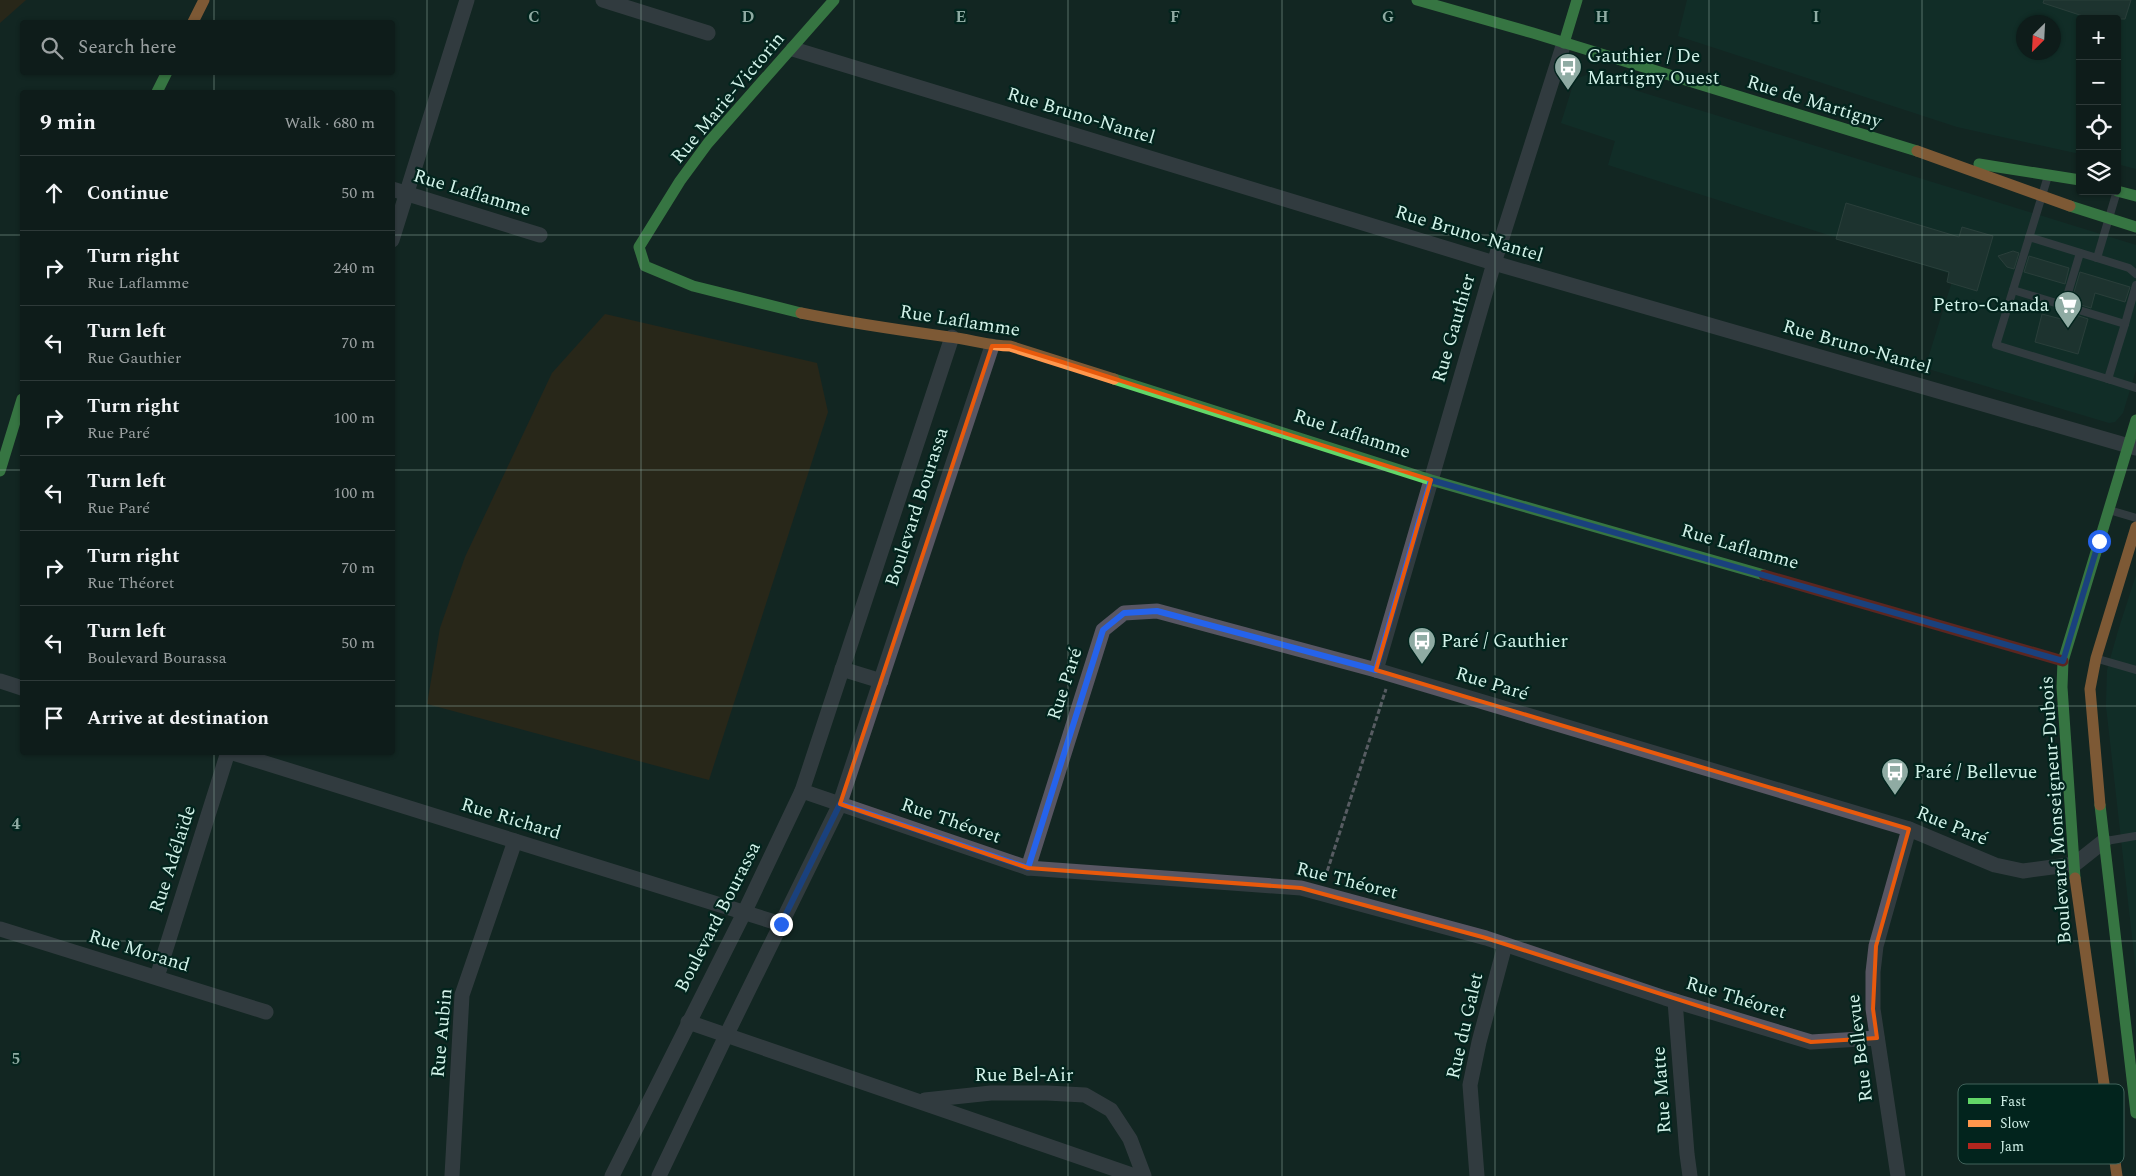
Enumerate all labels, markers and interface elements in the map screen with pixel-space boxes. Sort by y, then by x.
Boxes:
text: C [528,5,540,29]
text: D [742,5,755,29]
text: E [956,5,966,29]
text: F [1170,5,1180,29]
text: G [1382,5,1394,29]
text: H [1595,5,1609,29]
text: I [1813,5,1819,29]
north arrow [2016,15,2061,60]
map controls [2076,15,2121,195]
button: + [2076,15,2121,60]
search box [20,20,395,75]
street label: Rue Marie-Victorin [664,26,792,170]
text: Search here [78,33,177,62]
icon: search [38,34,66,62]
place label: Gauthier / De Martigny Ouest [1587,42,1720,93]
bus stop icon: Gauthier / De Martigny Ouest [1553,52,1583,91]
button: − [2076,60,2121,105]
street label: Rue de Martigny [1743,68,1886,137]
street label: Rue Bruno-Nantel [1003,80,1159,152]
button: locate [2076,105,2121,150]
text: 9 min [40,107,96,139]
text: Walk · 680 m [284,111,375,135]
button: layers [2076,150,2121,195]
street label: Rue Laflamme [410,161,534,225]
icon: ahead [40,179,68,207]
text: Continue [87,179,169,208]
text: 50 m [341,181,375,205]
street label: Rue Bruno-Nantel [1391,198,1547,270]
text: Turn right [87,242,180,271]
icon: right [40,254,68,282]
text: 240 m [333,256,375,280]
street label: Rue Gauthier [1425,270,1484,386]
text: Rue Laflamme [87,271,189,295]
supermarket icon: Petro-Canada [2053,290,2083,329]
place label: Petro-Canada [1933,291,2050,320]
street label: Rue Laflamme [898,297,1022,345]
street label: Rue Bruno-Nantel [1779,312,1935,382]
text: Turn left [87,317,166,346]
icon: left [40,329,68,357]
text: 70 m [341,331,375,355]
text: Rue Gauthier [87,346,181,370]
text: Turn right [87,392,180,421]
street label: Rue Laflamme [1290,401,1414,467]
icon: right [40,404,68,432]
text: 100 m [333,406,375,430]
text: Rue Paré [87,421,150,445]
street label: Boulevard Bourassa [878,423,957,590]
text: Turn left [87,467,166,496]
icon: left [40,479,68,507]
text: 100 m [333,481,375,505]
text: Rue Paré [87,496,150,520]
street label: Rue Laflamme [1678,516,1802,578]
route start [2088,530,2111,553]
text: Turn right [87,542,180,571]
icon: right [40,554,68,582]
text: 70 m [341,556,375,580]
text: Rue Théoret [87,571,175,595]
text: Turn left [87,617,166,646]
bus stop icon: Paré / Gauthier [1407,626,1437,665]
place label: Paré / Gauthier [1441,627,1568,656]
icon: left [40,629,68,657]
text: 50 m [341,631,375,655]
street label: Rue Paré [1040,644,1090,724]
text: Boulevard Bourassa [87,646,227,670]
street label: Rue Paré [1452,659,1532,709]
street label: Boulevard Monseigneur-Dubois [2032,675,2080,945]
icon: arrive [40,704,68,732]
text: Arrive at destination [87,704,269,733]
bus stop icon: Paré / Bellevue [1880,757,1910,796]
place label: Paré / Bellevue [1914,758,2037,787]
street label: Rue Richard [457,790,565,848]
street label: Rue Théoret [897,790,1005,852]
street label: Rue Paré [1912,799,1992,853]
street label: Rue Adélaïde [142,801,204,917]
text: 4 [12,812,21,836]
street label: Boulevard Bourassa [667,836,769,997]
street label: Rue Théoret [1293,854,1401,908]
route end [770,913,793,936]
street label: Rue Morand [85,922,193,980]
street label: Rue Théoret [1682,969,1790,1027]
street label: Rue du Galet [1439,970,1491,1082]
street label: Rue Aubin [424,987,460,1079]
street label: Rue Bellevue [1839,992,1881,1104]
street label: Rue Matte [1644,1045,1680,1135]
text: 5 [12,1047,20,1071]
street label: Rue Bel-Air [975,1061,1074,1090]
legend [1958,1084,2124,1164]
text: Fast [2000,1091,2026,1112]
text: Slow [2000,1113,2030,1134]
text: Jam [2000,1136,2024,1157]

